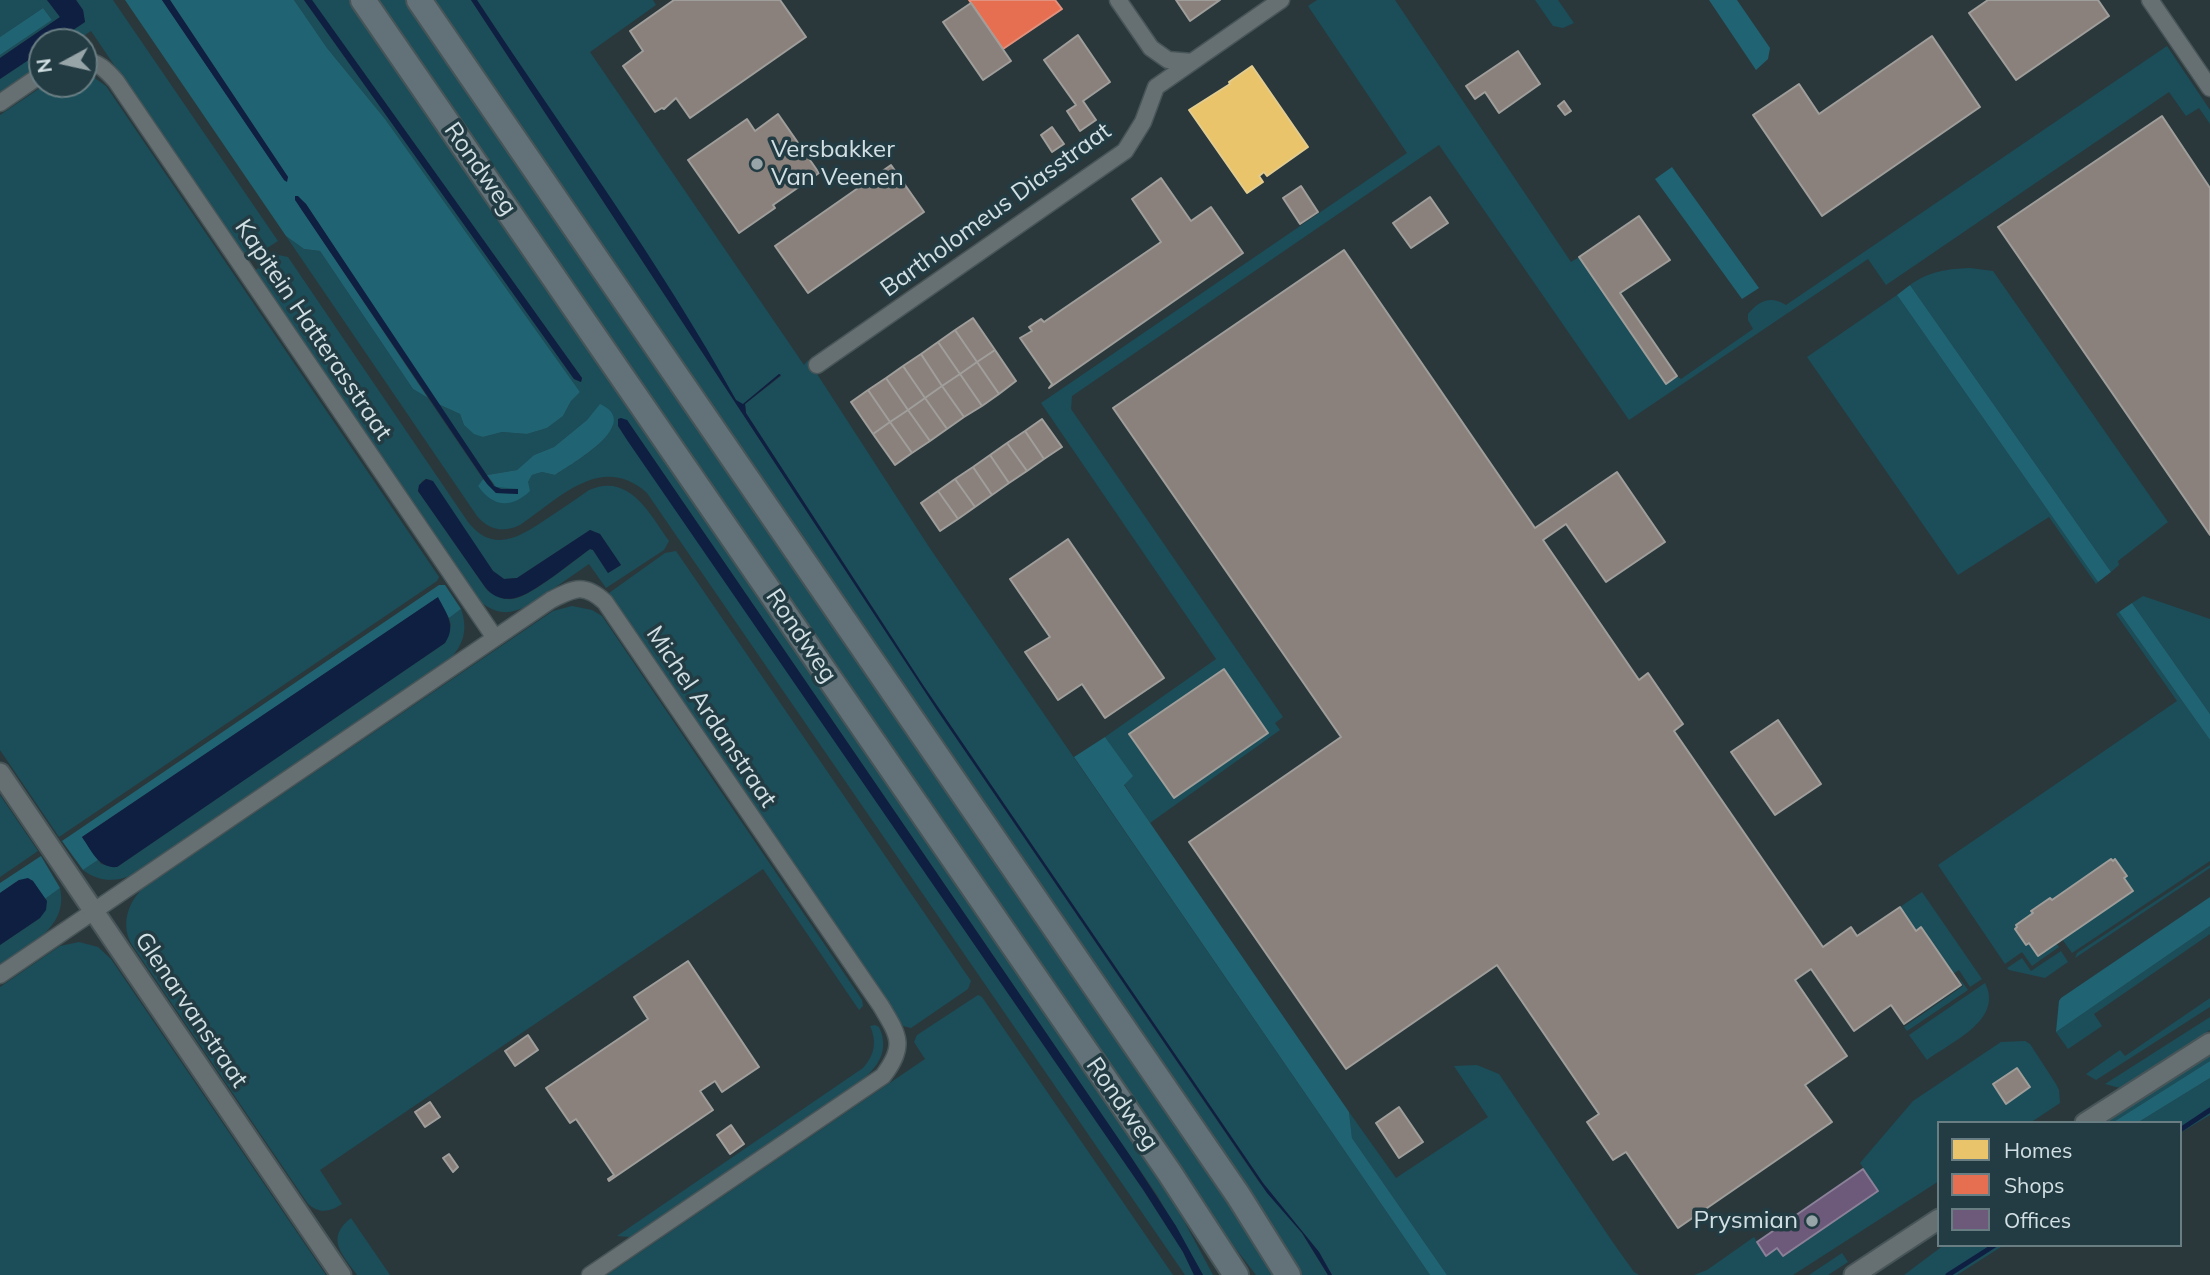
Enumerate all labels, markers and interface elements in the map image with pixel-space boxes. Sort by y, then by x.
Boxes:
north arrow [28,28,98,98]
text: N [31,57,57,74]
street label: Rondweg [438,117,522,221]
street label: Bartholomeus Diasstraat [875,117,1117,303]
place label: Versbakker Van Veenen [771,136,904,192]
marker: Versbakker Van Veenen [749,156,765,172]
street label: Kapitein Hatterasstraat [228,214,398,446]
street label: Rondweg [759,584,843,688]
street label: Michel Ardanstraat [640,621,782,813]
street label: Glenarvanstraat [128,927,254,1093]
street label: Rondweg [1080,1052,1164,1156]
legend [1937,1121,2182,1247]
text: Homes [2004,1137,2072,1163]
text: Shops [2004,1172,2064,1198]
place label: Prysmian [1694,1207,1798,1235]
text: Offices [2004,1207,2071,1233]
marker: Prysmian [1804,1213,1820,1229]

